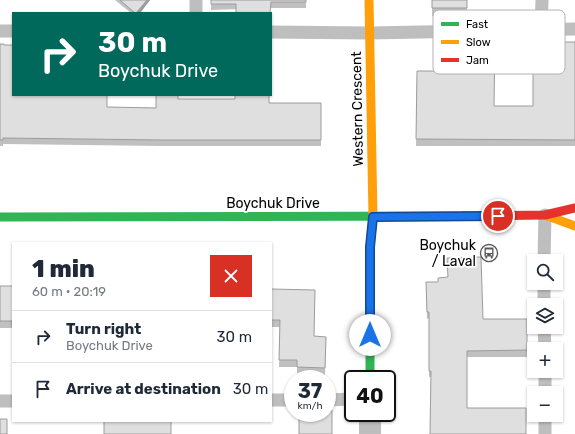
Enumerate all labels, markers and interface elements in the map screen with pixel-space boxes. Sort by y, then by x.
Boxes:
legend [433,10,565,74]
text: Fast [466,18,489,31]
text: 30 m [98,26,167,59]
icon: right [32,28,84,80]
text: Slow [466,36,491,49]
street label: Western Crescent [348,51,367,167]
text: Jam [466,54,489,67]
text: Boychuk Drive [98,60,218,82]
street label: Boychuk Drive [226,195,320,212]
pin [481,199,515,233]
icon: arrive [487,205,509,227]
place label: Boychuk / Laval [420,237,477,270]
bus stop icon: Boychuk / Laval [479,243,499,263]
map controls [527,254,563,422]
button: search [527,254,563,290]
text: 1 min [32,255,95,283]
button: close [210,255,252,297]
text: 60 m · 20:19 [32,284,106,299]
button: layers [527,298,563,334]
position arrow [349,314,391,356]
text: Turn right [66,320,141,338]
icon: right [32,326,54,348]
text: 30 m [216,328,252,346]
text: Boychuk Drive [66,338,153,353]
button: + [527,342,563,378]
speed limit sign: 40 [344,370,396,422]
icon: arrive [32,378,54,400]
text: 37 [298,379,322,403]
text: Arrive at destination [66,380,221,398]
text: 30 m [233,380,268,398]
button: − [527,386,563,422]
text: km/h [298,400,322,412]

